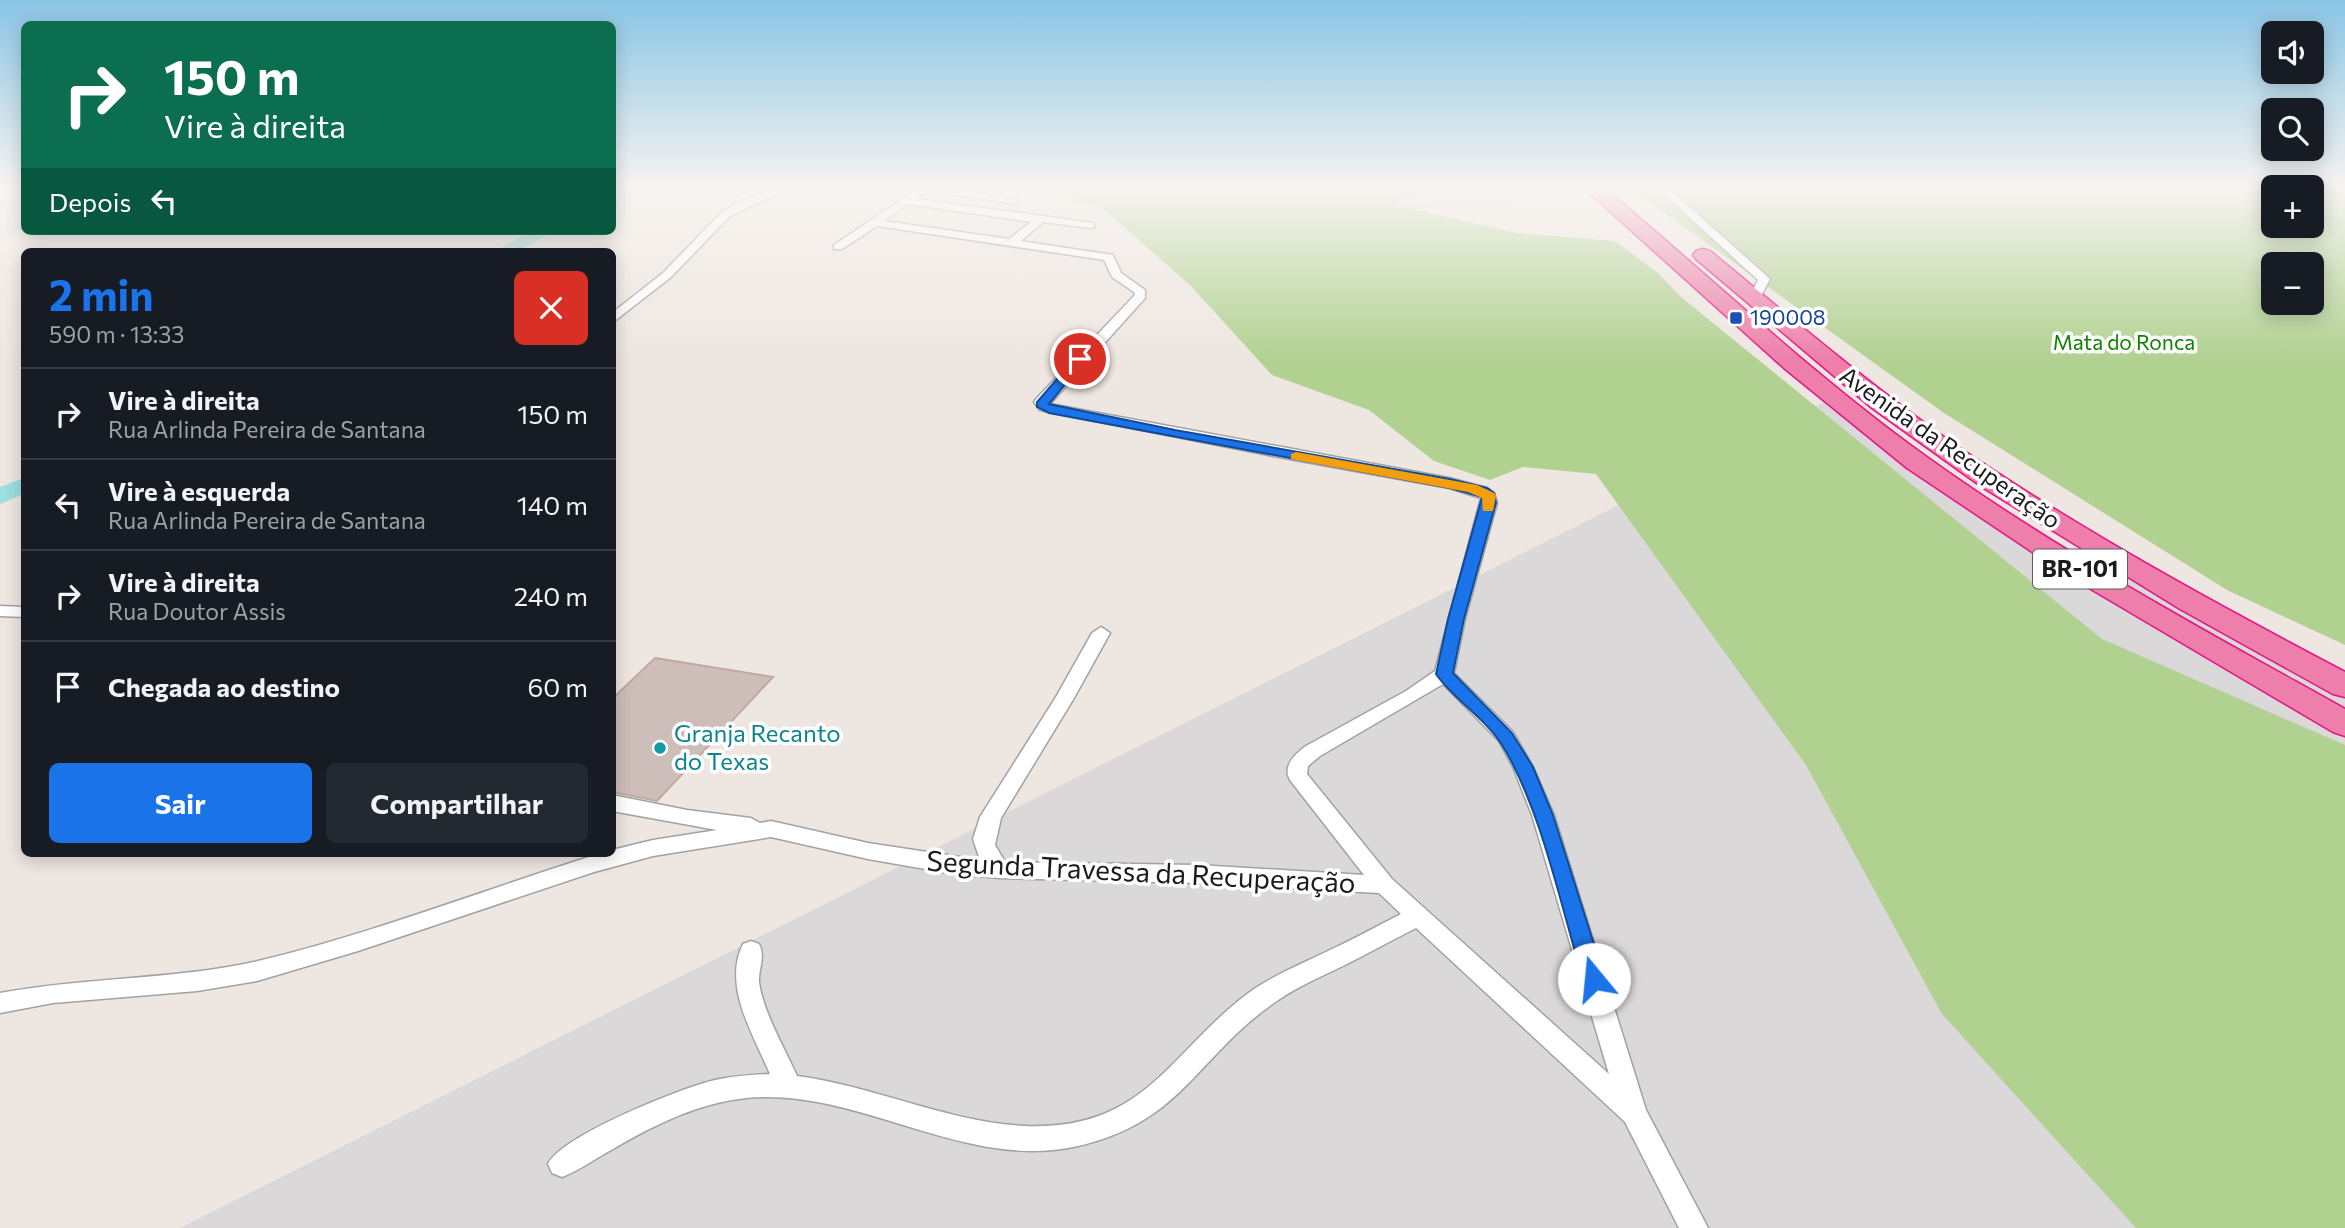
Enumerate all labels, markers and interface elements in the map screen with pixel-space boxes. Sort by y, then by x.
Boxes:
map controls [2261,21,2324,315]
button: sound [2261,21,2324,84]
text: 150 m [164,45,299,105]
icon: right [49,49,140,140]
button: search [2261,98,2324,161]
text: Vire à direita [164,105,346,145]
button: + [2261,175,2324,238]
icon: left [145,182,183,220]
text: Depois [49,186,131,217]
button: − [2261,252,2324,315]
text: 2 min [49,268,154,320]
button: close [514,271,588,345]
place label: 190008 [1750,304,1826,329]
marker: 190008 [1728,310,1744,326]
text: 590 m · 13:33 [49,320,184,348]
pin [1050,329,1110,389]
park label: Mata do Ronca [2053,329,2195,354]
icon: arrive [1061,340,1099,378]
street label: Avenida da Recuperação [1835,360,2067,534]
text: Vire à direita [108,384,260,415]
icon: right [49,395,87,433]
text: 150 m [517,398,588,429]
text: Rua Arlinda Pereira de Santana [108,415,426,443]
text: Vire à esquerda [108,475,290,506]
icon: left [49,486,87,524]
text: 140 m [517,489,588,520]
text: Rua Arlinda Pereira de Santana [108,506,426,534]
road number: BR-101 [2033,550,2127,589]
text: Vire à direita [108,566,260,597]
icon: right [49,577,87,615]
text: 240 m [514,580,588,611]
text: Rua Doutor Assis [108,597,286,625]
icon: arrive [49,668,87,706]
text: Chegada ao destino [108,671,340,702]
text: 60 m [528,671,588,702]
place label: Granja Recanto do Texas [674,718,841,775]
marker: Granja Recanto do Texas [652,740,668,756]
button: Sair [49,763,312,843]
button: Compartilhar [326,763,588,843]
street label: Segunda Travessa da Recuperação [926,843,1356,899]
position arrow [1557,942,1631,1016]

